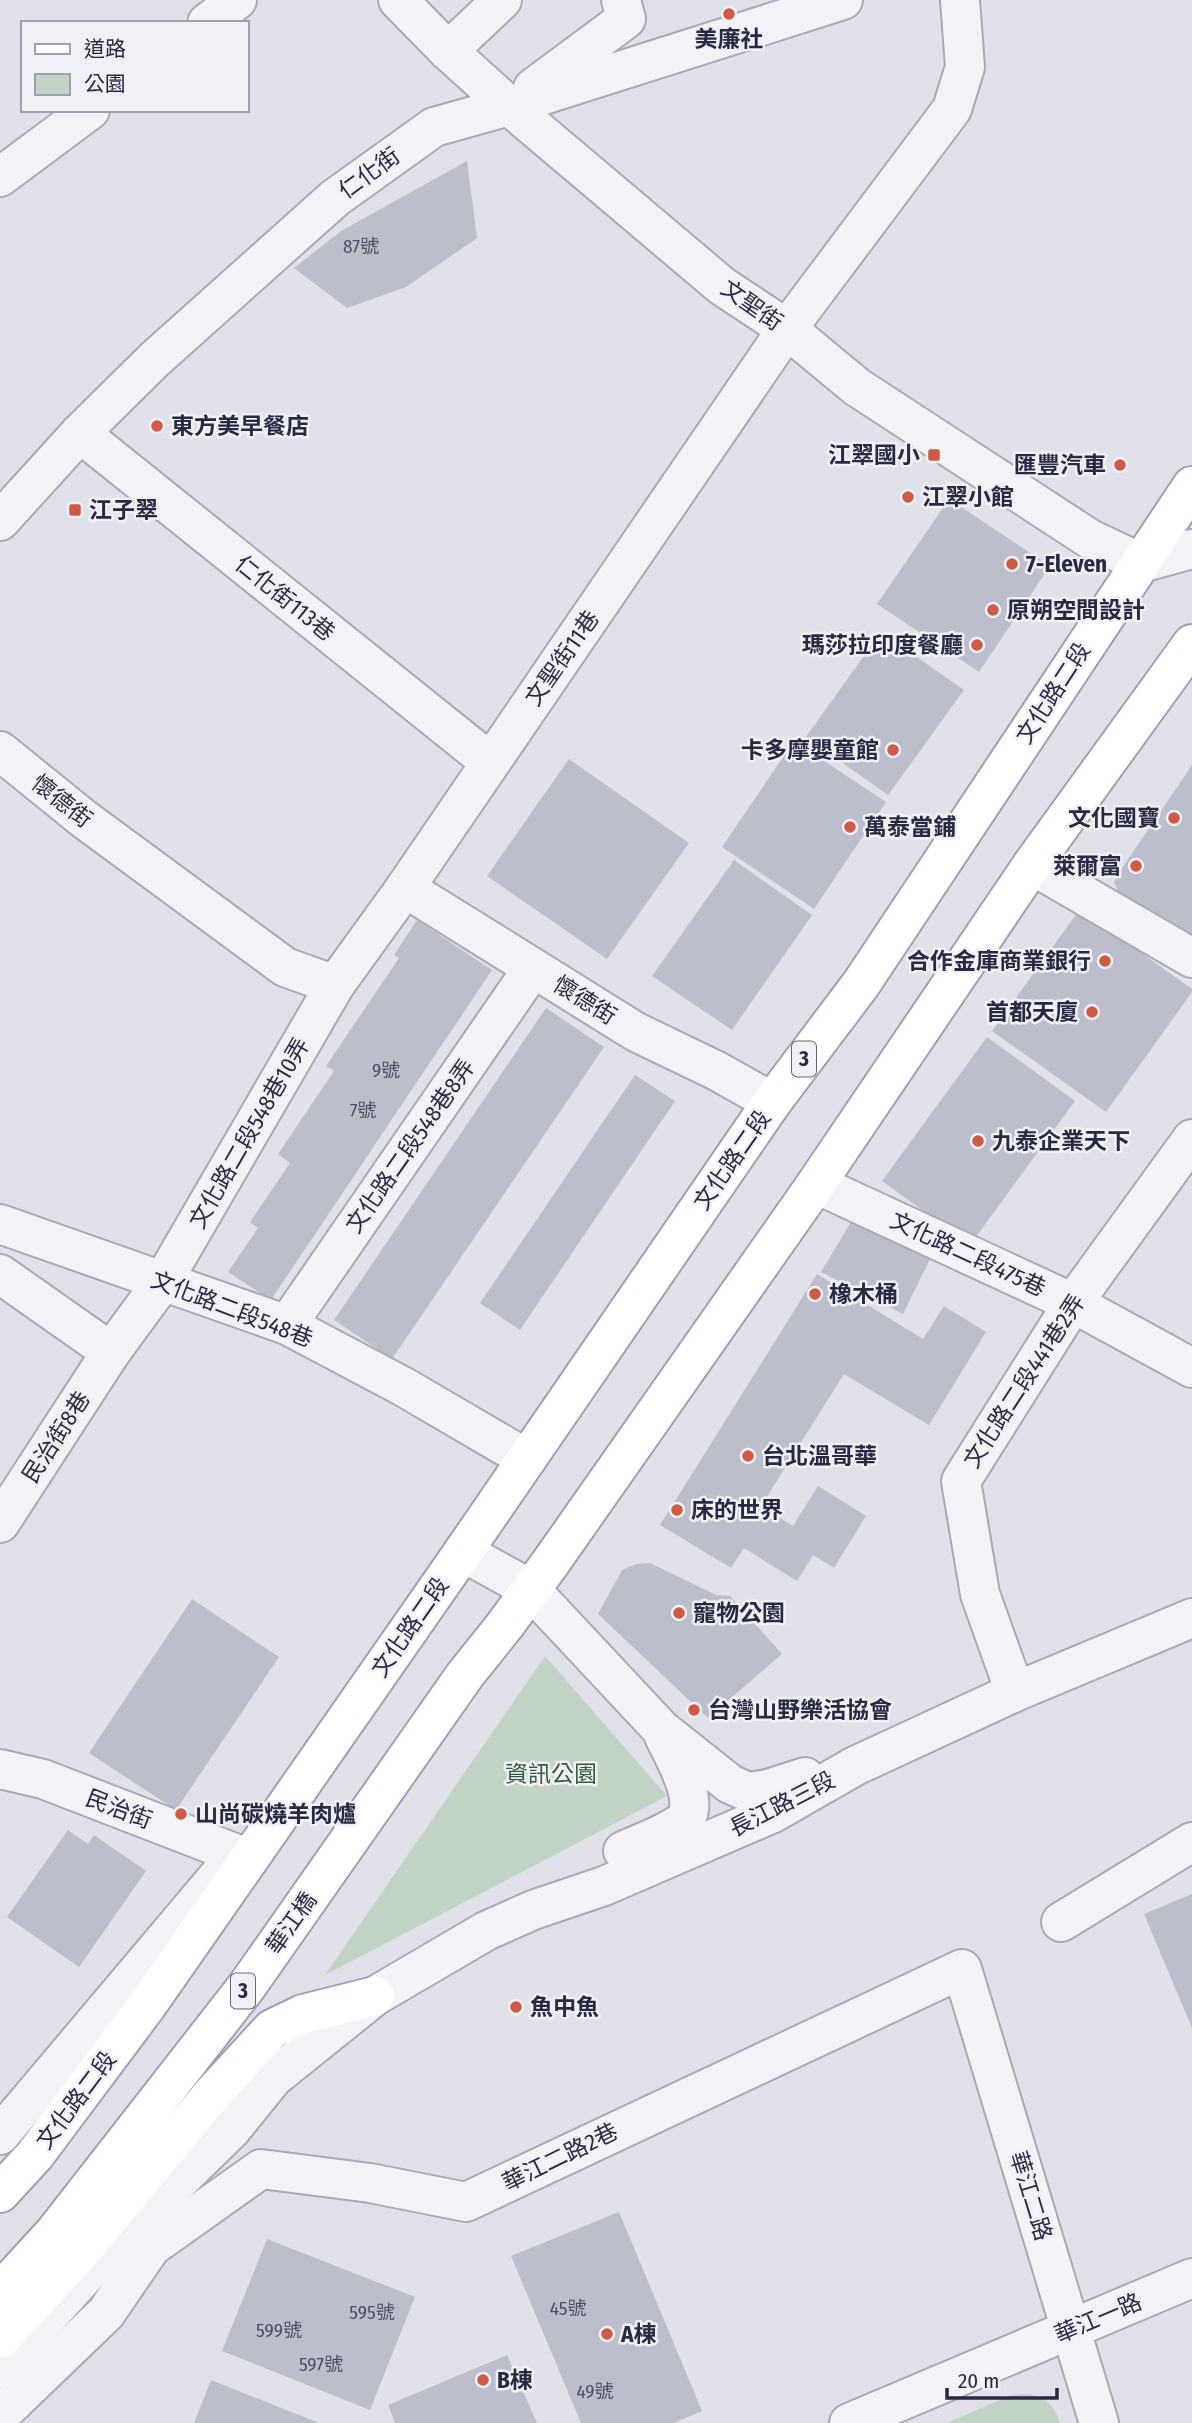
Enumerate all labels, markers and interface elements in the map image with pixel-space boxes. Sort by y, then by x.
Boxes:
marker: 美廉社 [721,6,737,22]
legend [21,21,248,112]
place label: 美廉社 [695,25,764,53]
text: 道路 [84,36,126,62]
text: 公園 [84,71,126,97]
street label: 仁化街 [333,141,405,205]
house number: 87號 [343,235,379,258]
street label: 文聖街 [716,274,788,336]
place label: 東方美早餐店 [171,412,309,440]
marker: 東方美早餐店 [149,418,165,434]
place label: 江翠國小 [828,441,920,469]
marker: 江翠國小 [926,447,942,463]
place label: 匯豐汽車 [1014,451,1106,479]
marker: 匯豐汽車 [1112,457,1128,473]
place label: 江翠小館 [922,483,1014,511]
marker: 江翠小館 [900,489,916,505]
place label: 江子翠 [89,496,158,524]
marker: 江子翠 [67,502,83,518]
street label: 仁化街113巷 [230,549,340,647]
place label: 7-Eleven [1026,550,1107,578]
marker: 7-Eleven [1004,556,1020,572]
place label: 原朔空間設計 [1007,596,1145,624]
marker: 原朔空間設計 [985,602,1001,618]
street label: 文聖街11巷 [519,605,605,711]
place label: 瑪莎拉印度餐廳 [802,631,963,659]
marker: 瑪莎拉印度餐廳 [969,637,985,653]
street label: 文化路二段 [1010,637,1096,749]
place label: 卡多摩嬰童館 [741,736,879,764]
marker: 卡多摩嬰童館 [885,742,901,758]
street label: 懷德街 [26,769,98,833]
place label: 文化國寶 [1068,804,1160,832]
marker: 文化國寶 [1166,810,1182,826]
place label: 萬泰當鋪 [864,813,956,841]
marker: 萬泰當鋪 [842,819,858,835]
place label: 萊爾富 [1053,852,1122,880]
marker: 萊爾富 [1128,858,1144,874]
place label: 合作金庫商業銀行 [907,947,1091,975]
marker: 合作金庫商業銀行 [1097,953,1113,969]
street label: 懷德街 [548,970,622,1030]
place label: 首都天廈 [986,998,1078,1026]
marker: 首都天廈 [1084,1004,1100,1020]
street label: 文化路二段548巷10弄 [183,1033,315,1233]
road number: 3 [792,1042,816,1076]
street label: 文化路二段548巷8弄 [340,1054,480,1238]
house number: 9號 [372,1059,400,1082]
house number: 7號 [350,1099,376,1122]
street label: 文化路二段 [688,1105,776,1215]
place label: 九泰企業天下 [992,1127,1130,1155]
marker: 九泰企業天下 [970,1133,986,1149]
street label: 文化路二段475巷 [886,1206,1050,1302]
street label: 文化路二段548巷 [147,1265,317,1353]
place label: 橡木桶 [829,1280,898,1308]
marker: 橡木桶 [807,1286,823,1302]
street label: 文化路二段441巷2弄 [957,1289,1091,1473]
street label: 民治街8巷 [16,1386,96,1488]
place label: 台北溫哥華 [762,1442,877,1470]
marker: 台北溫哥華 [740,1448,756,1464]
place label: 床的世界 [691,1496,783,1524]
marker: 床的世界 [669,1502,685,1518]
street label: 文化路二段 [366,1572,454,1682]
place label: 寵物公園 [693,1599,785,1627]
marker: 寵物公園 [671,1605,687,1621]
place label: 台灣山野樂活協會 [708,1696,892,1724]
marker: 台灣山野樂活協會 [686,1702,702,1718]
park label: 資訊公園 [505,1760,597,1788]
street label: 長江路三段 [724,1765,840,1843]
street label: 民治街 [82,1784,156,1834]
place label: 山尚碳燒羊肉爐 [195,1800,356,1828]
marker: 山尚碳燒羊肉爐 [173,1806,189,1822]
street label: 華江橋 [260,1887,322,1959]
road number: 3 [231,1974,255,2008]
place label: 魚中魚 [530,1993,599,2021]
marker: 魚中魚 [508,1999,524,2015]
street label: 文化路二段 [30,2046,122,2154]
street label: 華江二路2巷 [498,2117,622,2197]
street label: 華江二路 [1004,2148,1058,2244]
street label: 華江一路 [1050,2287,1146,2349]
house number: 45號 [550,2297,586,2320]
house number: 595號 [349,2301,395,2324]
house number: 599號 [256,2319,302,2342]
place label: A棟 [620,2320,657,2348]
marker: A棟 [599,2326,615,2342]
house number: 597號 [299,2353,343,2376]
scale bar [947,2356,1057,2400]
place label: B棟 [497,2366,533,2394]
text: 20 m [958,2368,999,2394]
marker: B棟 [475,2372,491,2388]
house number: 49號 [576,2380,614,2403]

